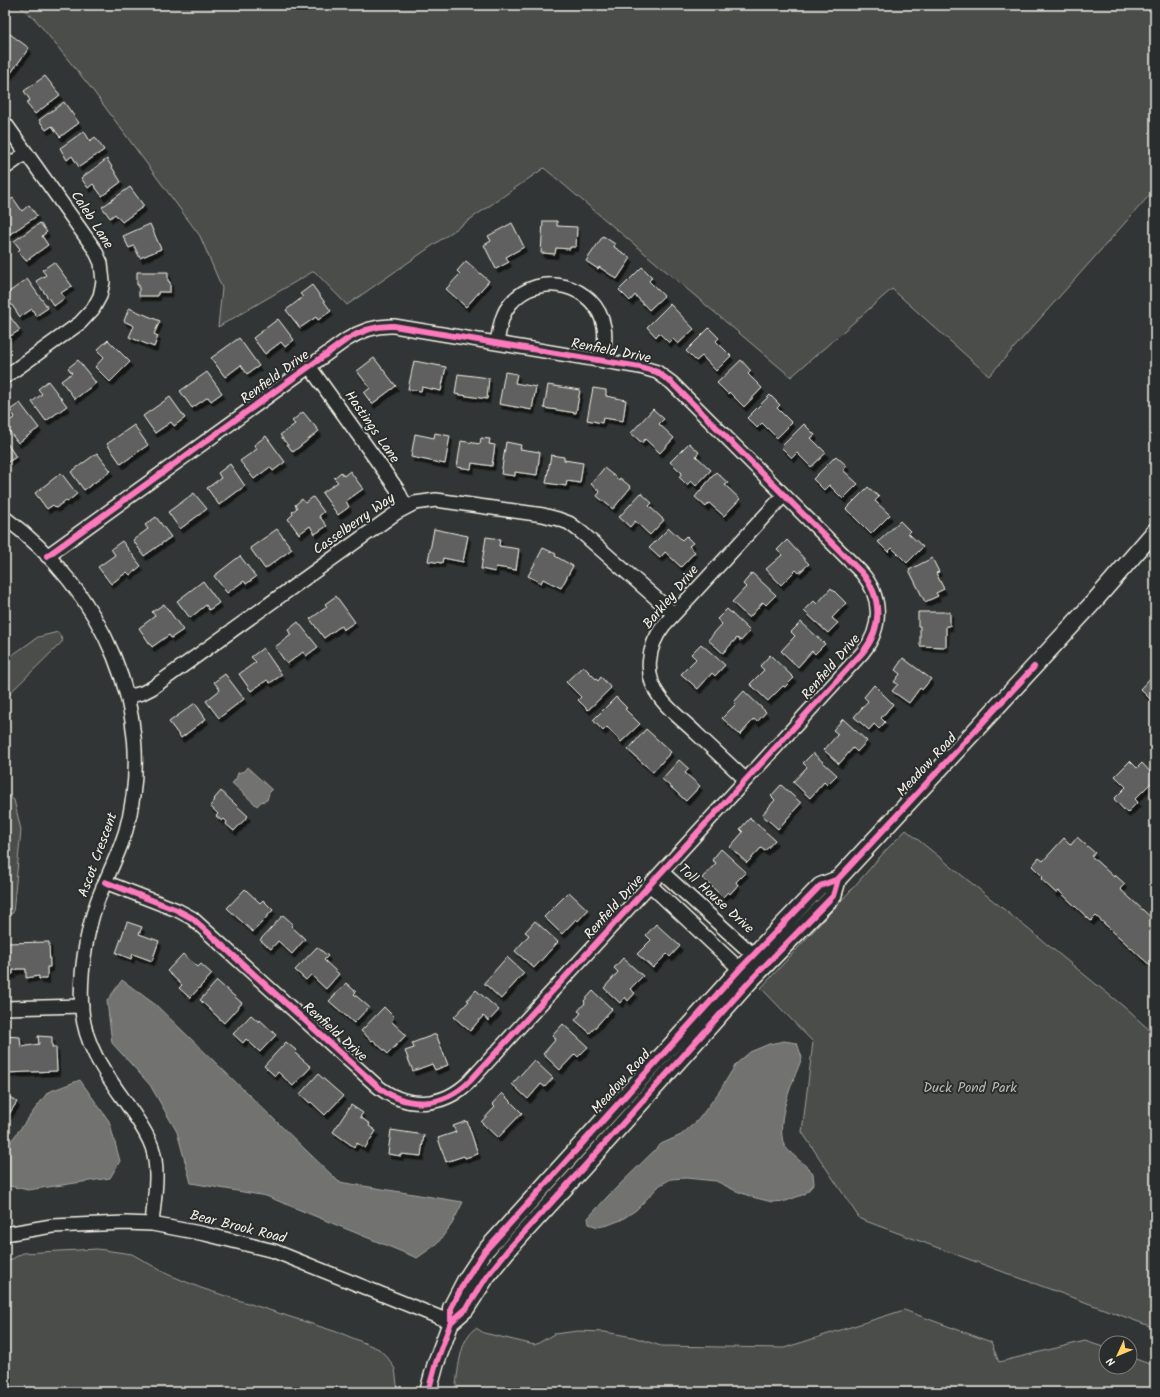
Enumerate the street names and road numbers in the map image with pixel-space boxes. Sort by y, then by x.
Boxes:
street label: Caleb Lane [65,186,119,254]
street label: Renfield Drive [569,332,653,370]
street label: Renfield Drive [236,344,315,410]
street label: Hastings Lane [339,386,406,468]
street label: Casselberry Way [308,487,400,560]
street label: Barkley Drive [638,560,705,634]
street label: Renfield Drive [796,629,866,705]
street label: Meadow Road [892,727,963,802]
street label: Ascot Crescent [72,809,124,900]
street label: Toll House Drive [673,859,759,940]
street label: Renfield Drive [579,869,650,944]
street label: Renfield Drive [298,997,373,1068]
street label: Meadow Road [586,1044,657,1119]
street label: Bear Brook Road [188,1204,289,1250]

